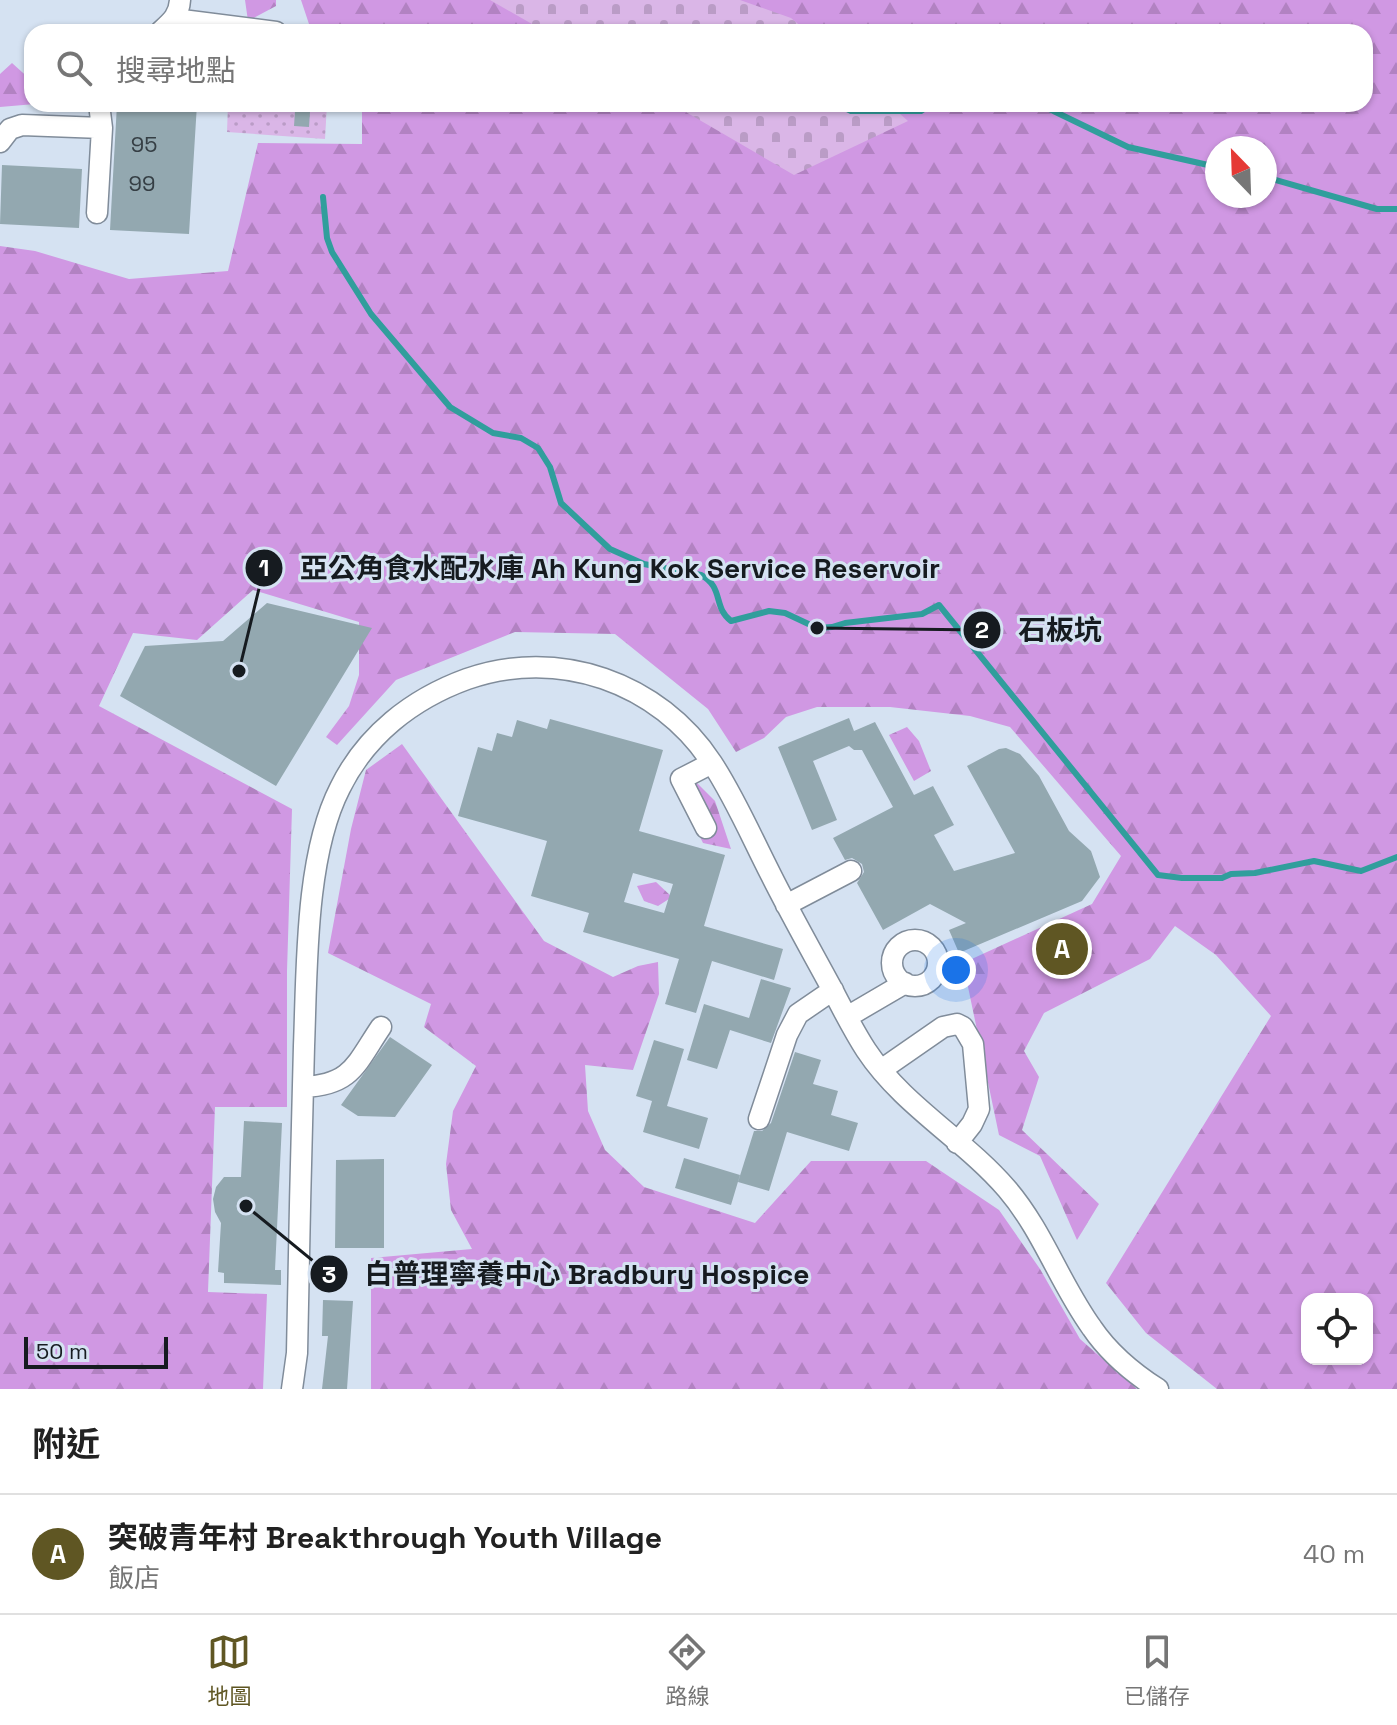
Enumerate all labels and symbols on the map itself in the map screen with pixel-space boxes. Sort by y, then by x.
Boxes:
house number: 95 [131,130,157,158]
north arrow [1205,136,1277,208]
house number: 99 [129,169,155,197]
callout: 亞公角食水配水庫 Ah Kung Kok Service Reservoir [244,542,956,594]
text: 亞公角食水配水庫 Ah Kung Kok Service Reservoir [300,550,940,586]
text: 1 [259,552,269,583]
callout: 石板坑 [962,604,1118,656]
text: 石板坑 [1018,612,1102,648]
text: 2 [975,614,989,645]
pin: A [1036,919,1088,979]
your location [936,950,976,990]
callout: 白普理寧養中心 Bradbury Hospice [309,1248,826,1300]
text: 白普理寧養中心 Bradbury Hospice [365,1256,809,1292]
text: 3 [322,1259,336,1290]
scale bar [24,1333,168,1369]

